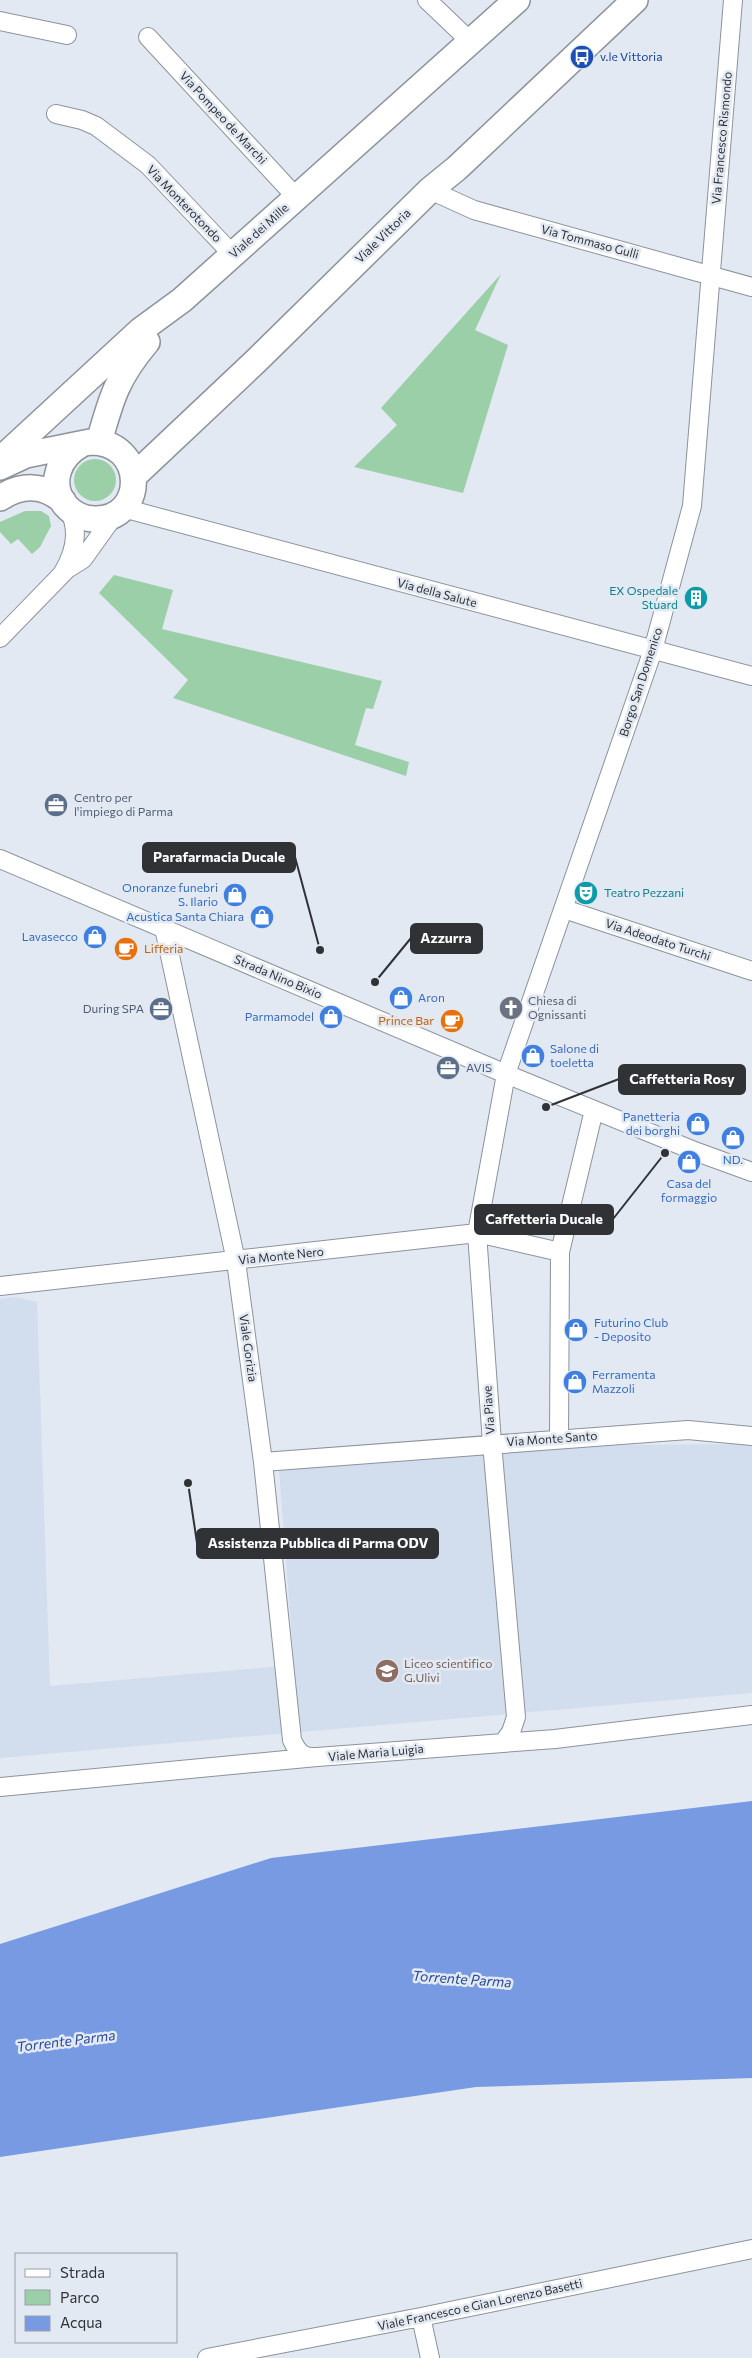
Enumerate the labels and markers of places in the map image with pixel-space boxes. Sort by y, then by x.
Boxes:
bus stop icon: v.le Vittoria [569,44,595,70]
place label: v.le Vittoria [600,49,663,63]
place label: EX Ospedale Stuard [609,583,678,611]
building icon: EX Ospedale Stuard [683,585,709,611]
place label: Centro per l'impiego di Parma [74,790,173,818]
office icon: Centro per l'impiego di Parma [43,792,69,818]
callout: Parafarmacia Ducale [143,843,295,872]
place label: Onoranze funebri S. Ilario [122,880,218,908]
theatre icon: Teatro Pezzani [573,880,599,906]
shop icon: Onoranze funebri S. Ilario [222,882,248,908]
place label: Teatro Pezzani [604,885,684,899]
shop icon: Acustica Santa Chiara [249,904,275,930]
place label: Acustica Santa Chiara [126,909,244,923]
shop icon: Lavasecco [82,924,108,950]
callout: Azzurra [411,924,482,953]
place label: Lavasecco [22,929,78,943]
cafe icon: Lifferia [113,936,139,962]
place label: Lifferia [144,941,183,955]
shop icon: Aron [388,985,414,1011]
place label: Aron [418,990,445,1004]
place label: Chiesa di Ognissanti [528,993,586,1021]
church icon: Chiesa di Ognissanti [498,995,524,1021]
office icon: During SPA [148,996,174,1022]
place label: During SPA [83,1001,144,1015]
shop icon: Parmamodel [318,1004,344,1030]
cafe icon: Prince Bar [439,1008,465,1034]
place label: Parmamodel [245,1009,314,1023]
place label: Prince Bar [378,1013,434,1027]
place label: Salone di toeletta [550,1041,599,1069]
shop icon: Salone di toeletta [520,1043,546,1069]
office icon: AVIS [435,1055,461,1081]
place label: AVIS [466,1060,492,1074]
callout: Caffetteria Rosy [619,1065,745,1094]
place label: Panetteria dei borghi [623,1109,680,1137]
shop icon: Panetteria dei borghi [685,1111,711,1137]
shop icon: ND. [720,1125,746,1151]
shop icon: Casa del formaggio [676,1149,702,1175]
place label: ND. [723,1152,743,1166]
place label: Casa del formaggio [661,1176,717,1204]
callout: Caffetteria Ducale [475,1205,613,1234]
place label: Futurino Club - Deposito [594,1315,668,1343]
shop icon: Futurino Club - Deposito [563,1317,589,1343]
place label: Ferramenta Mazzoli [592,1367,656,1395]
shop icon: Ferramenta Mazzoli [562,1369,588,1395]
callout: Assistenza Pubblica di Parma ODV [197,1529,438,1558]
place label: Liceo scientifico G.Ulivi [404,1656,492,1684]
school or university icon: Liceo scientifico G.Ulivi [374,1658,400,1684]

